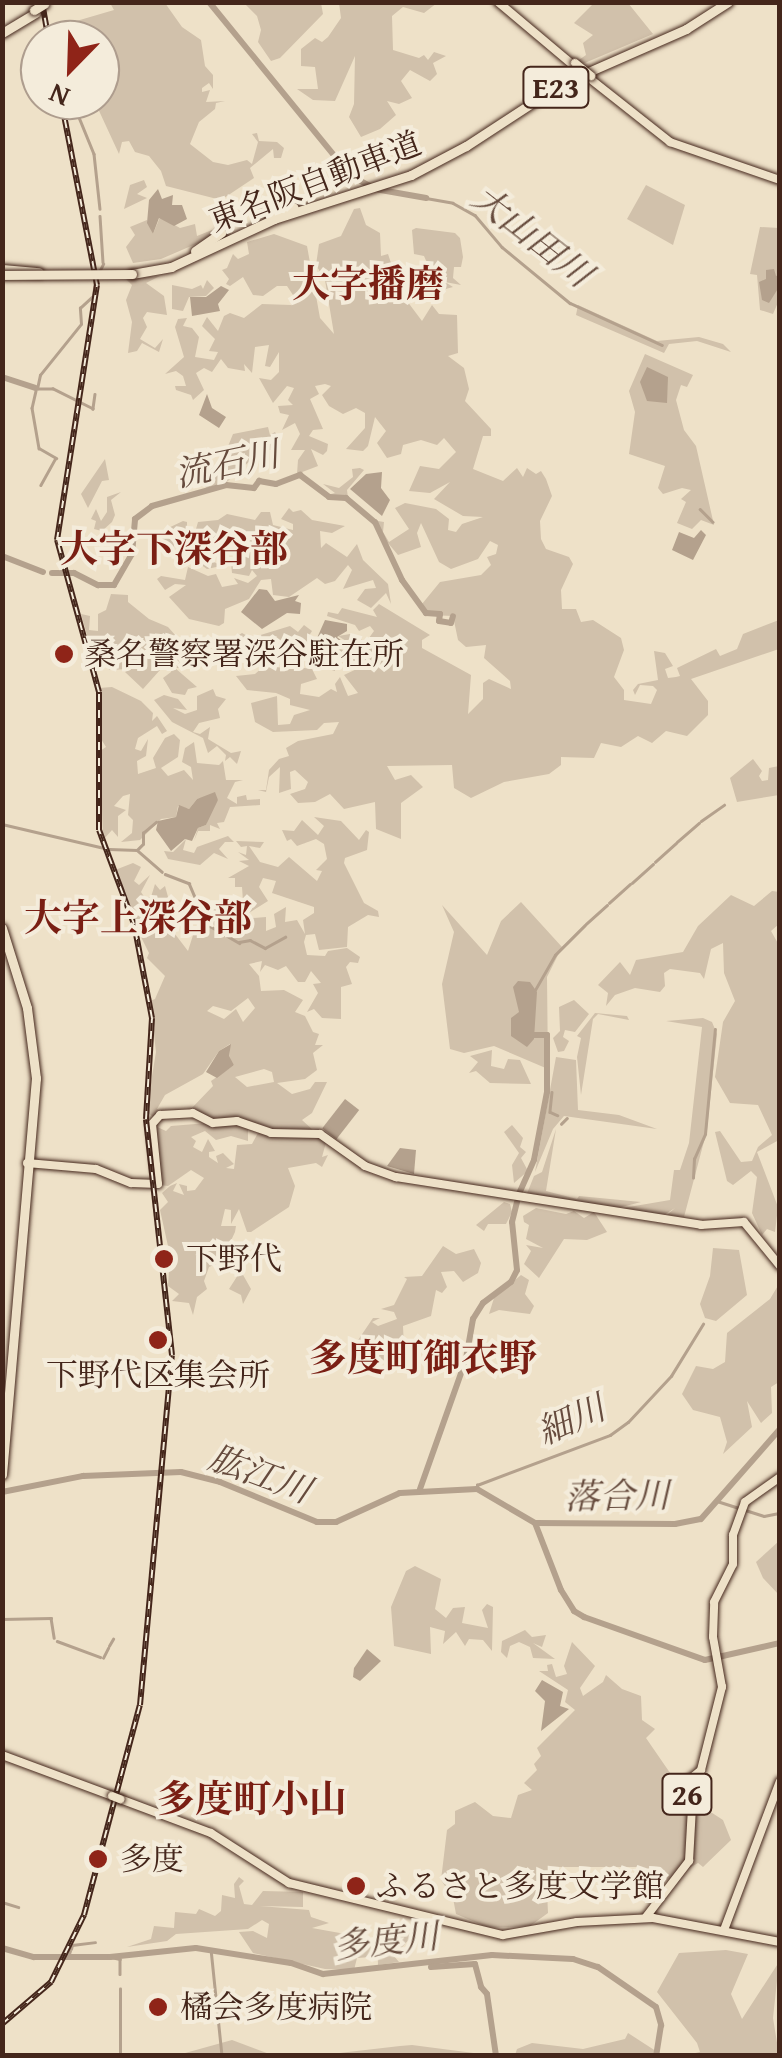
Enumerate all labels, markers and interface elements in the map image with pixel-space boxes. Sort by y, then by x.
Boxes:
north arrow [20,20,120,120]
road number: E23 [521,62,591,112]
text: N [42,74,75,119]
street label: 東名阪自動車道 [204,124,426,240]
water label: 大山田川 [464,176,600,296]
district label: 大字播磨 [292,261,444,307]
water label: 流石川 [171,433,283,495]
district label: 大字下深谷部 [60,526,288,572]
place label: 桑名警察署深谷駐在所 [84,635,404,673]
marker: 桑名警察署深谷駐在所 [53,643,75,665]
district label: 大字上深谷部 [24,895,252,941]
place label: 下野代 [186,1240,282,1278]
marker: 下野代 [151,1246,177,1272]
marker: 下野代区集会所 [147,1329,169,1351]
district label: 多度町御衣野 [309,1335,537,1381]
place label: 下野代区集会所 [46,1356,270,1394]
water label: 細川 [530,1387,612,1453]
water label: 肱江川 [203,1436,317,1512]
water label: 落合川 [564,1474,670,1518]
road number: 26 [660,1769,714,1819]
district label: 多度町小山 [157,1776,347,1822]
place label: 多度 [120,1840,184,1878]
marker: 多度 [85,1846,111,1872]
place label: ふるさと多度文学館 [376,1867,664,1905]
marker: ふるさと多度文学館 [345,1875,367,1897]
water label: 多度川 [332,1915,440,1967]
place label: 橘会多度病院 [180,1988,372,2026]
marker: 橘会多度病院 [145,1994,171,2020]

